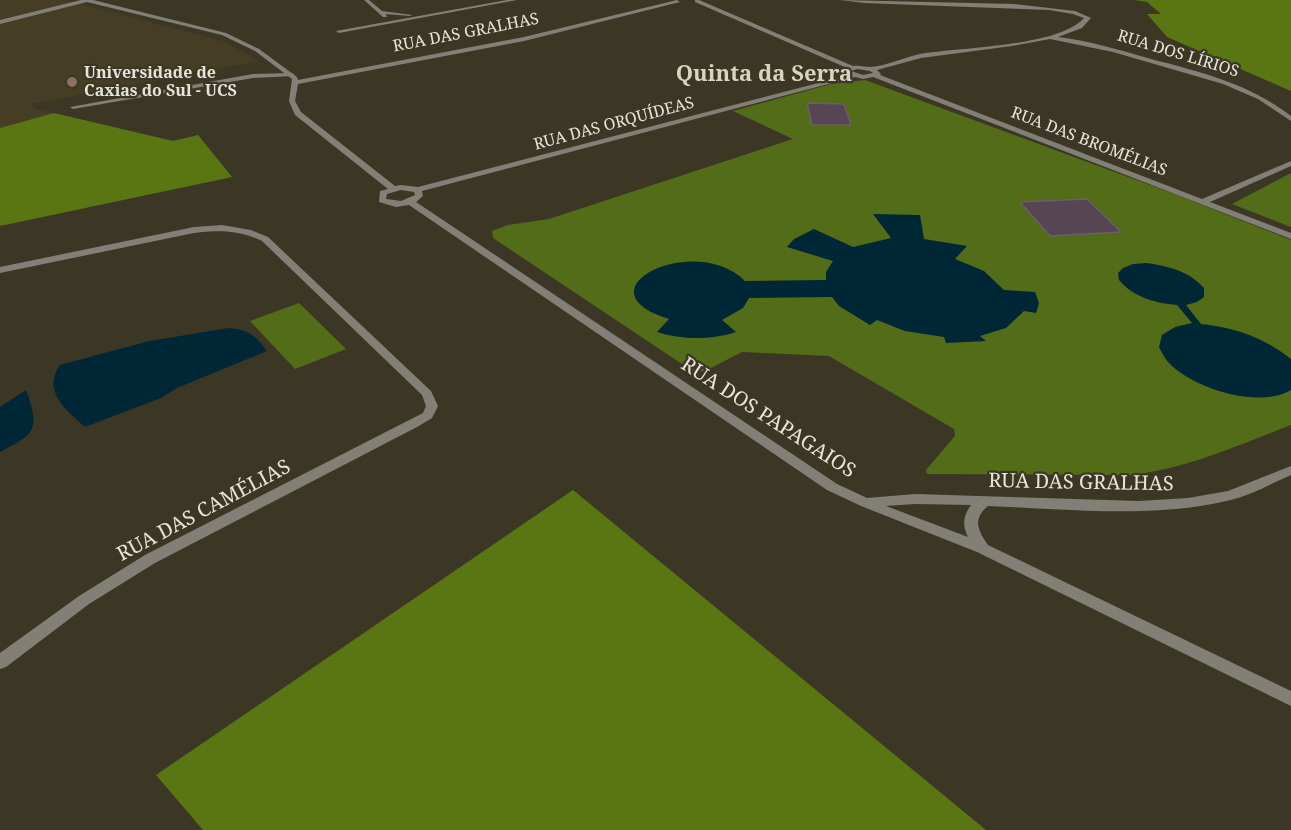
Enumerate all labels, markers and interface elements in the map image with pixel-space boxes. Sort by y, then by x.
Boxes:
street label: RUA DAS GRALHAS [391,9,541,57]
street label: RUA DOS LÍRIOS [1115,26,1241,82]
district label: Quinta da Serra [676,62,852,88]
place label: Universidade de Caxias do Sul - UCS [84,63,237,101]
marker: Universidade de Caxias do Sul - UCS [65,75,79,89]
street label: RUA DAS ORQUÍDEAS [532,93,696,155]
street label: RUA DAS BROMÉLIAS [1008,103,1170,181]
street label: RUA DOS PAPAGAIOS [676,353,860,483]
street label: RUA DAS CAMÉLIAS [113,455,295,567]
street label: RUA DAS GRALHAS [988,469,1174,497]

